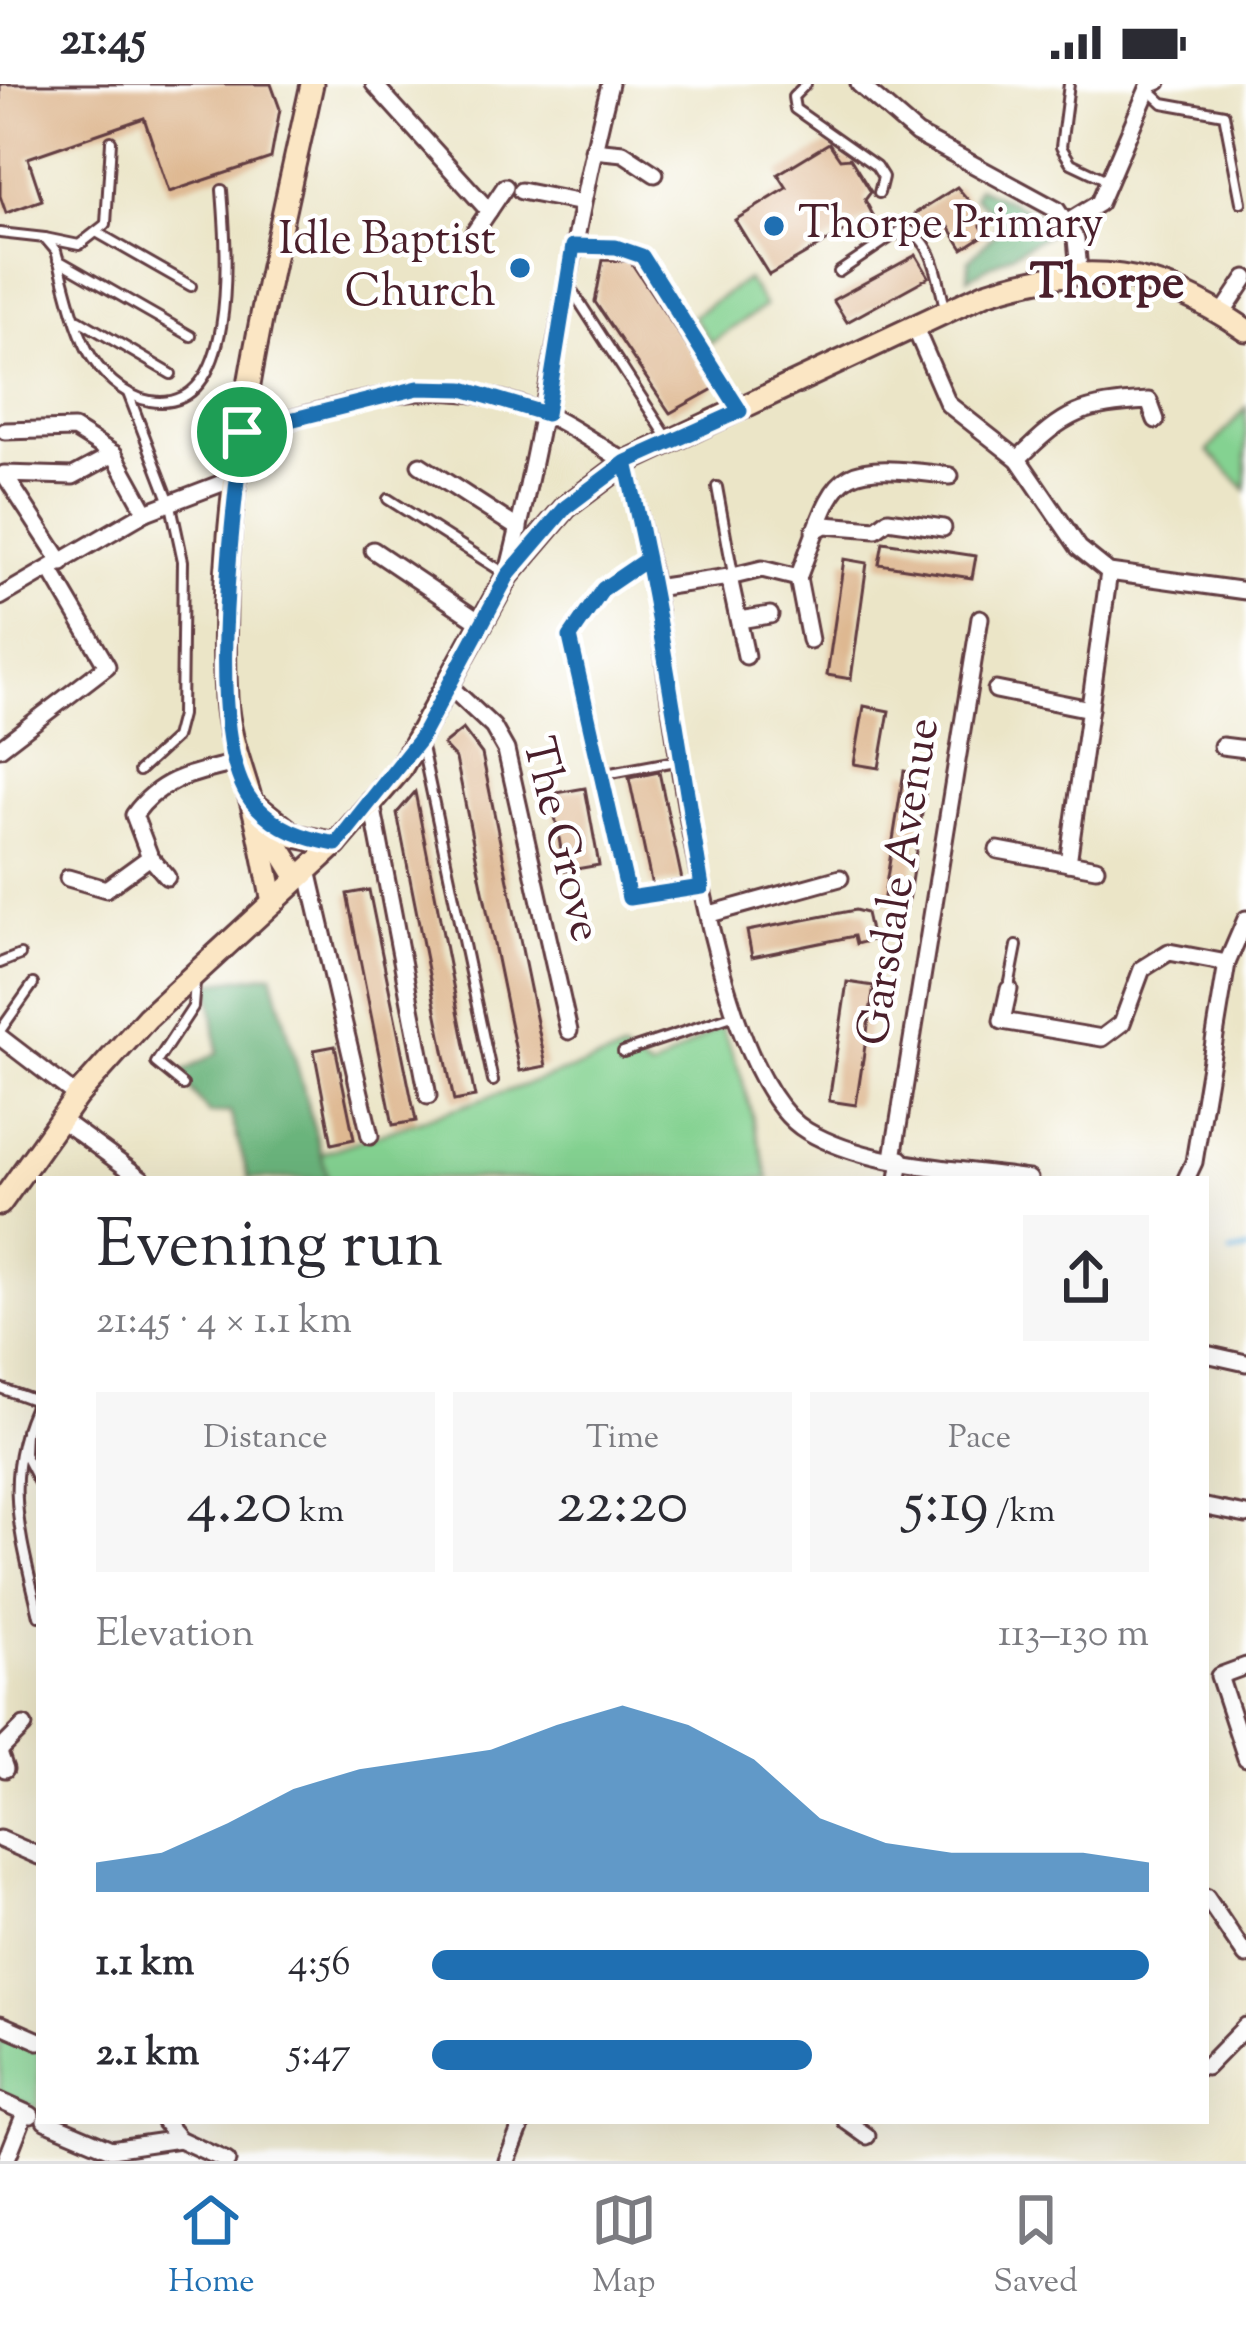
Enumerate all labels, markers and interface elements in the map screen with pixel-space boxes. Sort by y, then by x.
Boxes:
text: 21:45 [60,10,146,75]
place label: Thorpe Primary [798,194,1104,259]
place label: Idle Baptist Church [279,210,496,327]
marker: Thorpe Primary [761,213,787,239]
district label: Thorpe [1030,251,1184,320]
marker: Idle Baptist Church [507,255,533,281]
pin [191,381,293,483]
icon: arrive [209,399,275,465]
street label: Garsdale Avenue [843,714,959,1050]
street label: The Grove [502,731,616,949]
text: Evening run [96,1202,443,1297]
button: share [1023,1215,1149,1341]
text: 21:45 · 4 × 1.1 km [96,1295,352,1351]
text: Distance [203,1415,328,1463]
text: Time [586,1415,659,1463]
text: Pace [948,1415,1011,1463]
text: 4.20 [187,1463,292,1550]
text: 22:20 [557,1463,688,1550]
text: 5:19 [904,1463,989,1550]
text: km [292,1489,344,1537]
text: /km [989,1489,1055,1537]
text: Elevation [96,1608,254,1664]
text: 113–130 m [998,1608,1149,1664]
text: 1.1 km [96,1937,194,1993]
text: 4:56 [288,1937,351,1993]
text: 2.1 km [96,2027,199,2083]
text: 5:47 [288,2027,351,2083]
tab: Home [168,2187,255,2307]
tab: Map [591,2187,657,2307]
tab: Saved [993,2187,1078,2307]

